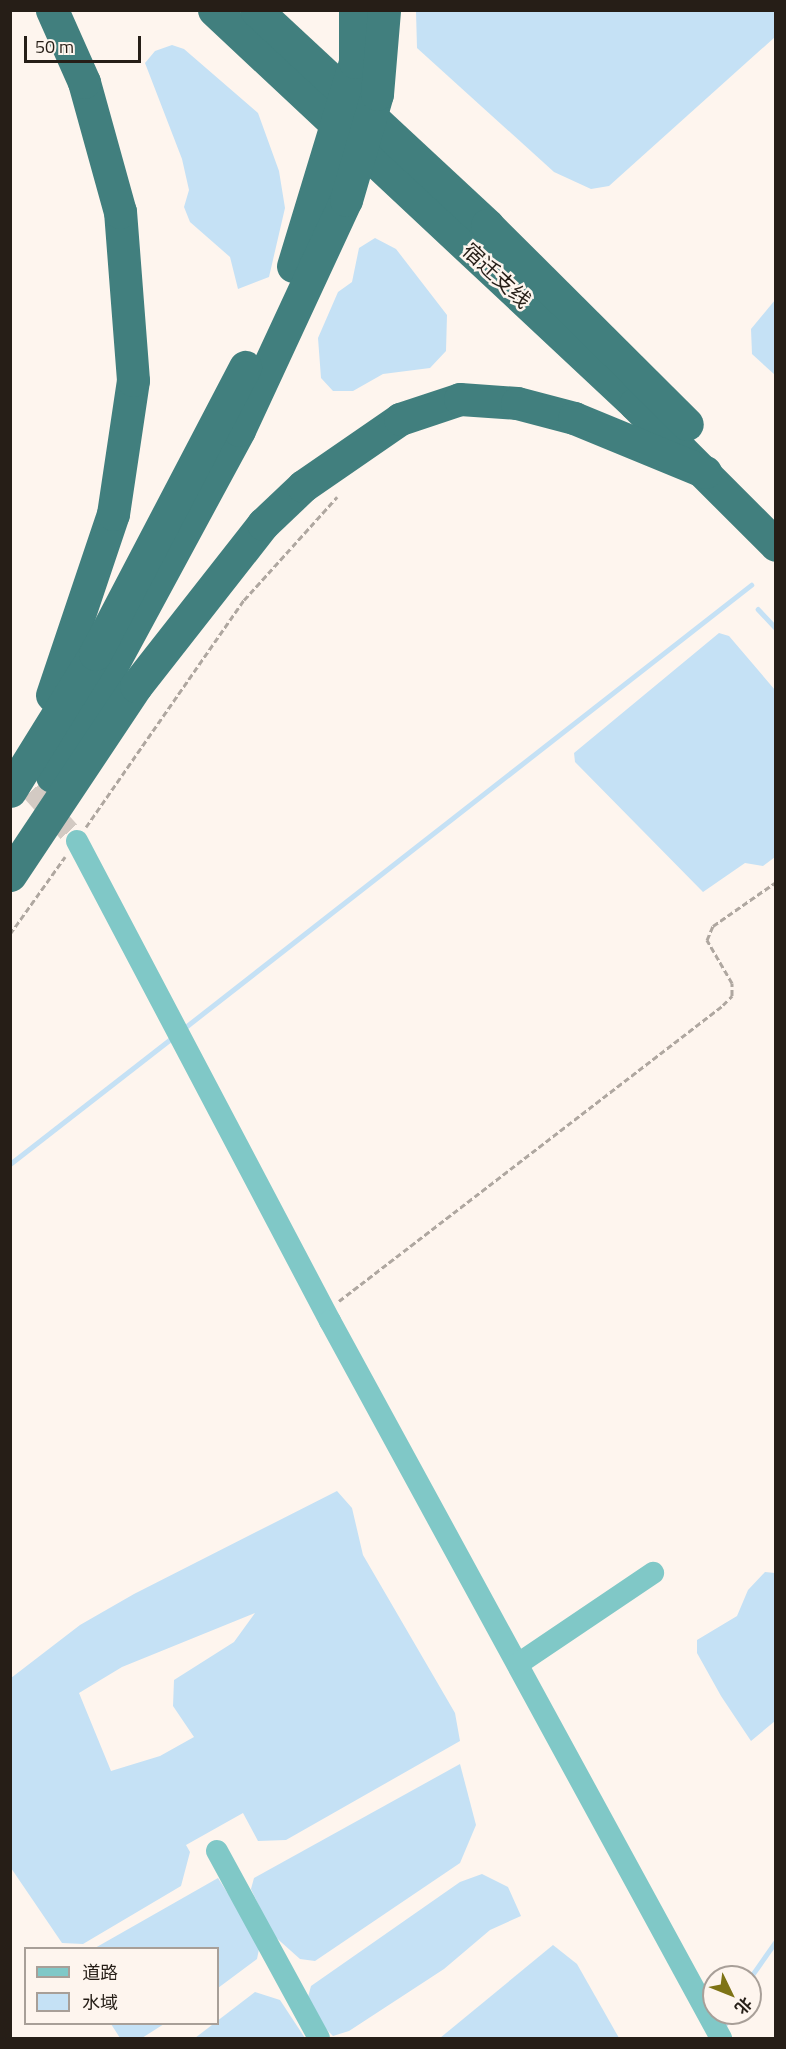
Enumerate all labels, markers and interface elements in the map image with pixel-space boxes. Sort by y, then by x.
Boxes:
scale bar [27,24,144,62]
text: 50 m [35,33,74,60]
street label: 宿迁支线 [458,237,536,313]
legend [24,1947,219,2025]
text: 道路 [82,1959,118,1986]
north arrow [702,1965,762,2025]
text: 水域 [82,1989,118,2016]
text: 北 [729,1992,758,2020]

